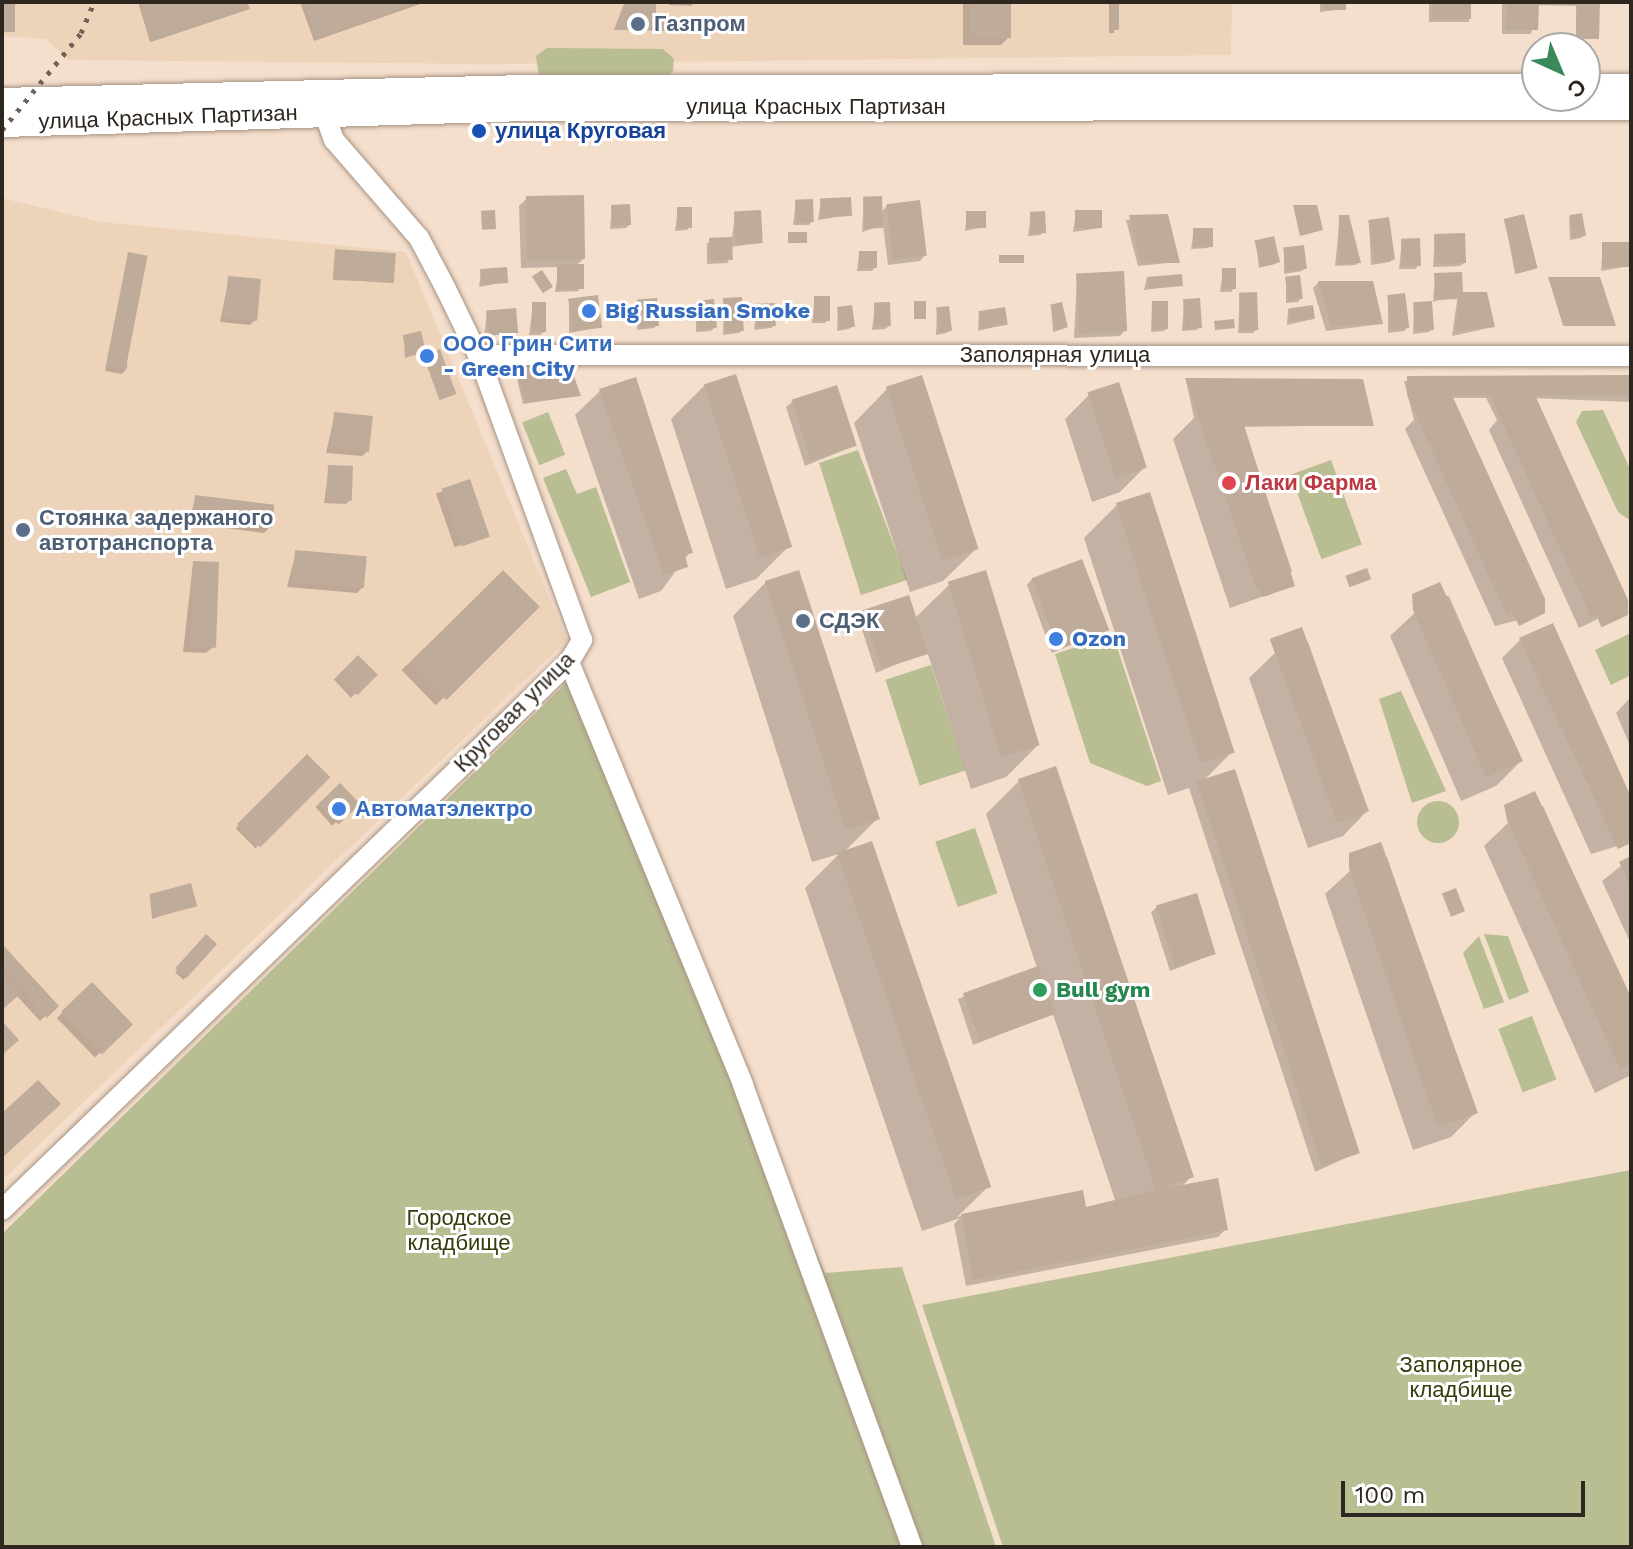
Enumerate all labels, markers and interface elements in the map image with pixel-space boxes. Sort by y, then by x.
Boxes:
place label: Газпром [654,11,746,37]
marker: Газпром [629,15,647,33]
north arrow [1521,32,1601,112]
text: С [1562,74,1591,103]
street label: улица Красных Партизан [686,94,946,120]
street label: улица Красных Партизан [38,99,298,135]
place label: улица Круговая [495,118,666,144]
marker: улица Круговая [470,122,488,140]
place label: Big Russian Smoke [605,298,810,324]
marker: Big Russian Smoke [580,302,598,320]
place label: ООО Грин Сити - Green City [443,330,613,382]
street label: Заполярная улица [960,342,1150,368]
marker: ООО Грин Сити - Green City [418,347,436,365]
place label: Лаки Фарма [1245,470,1376,496]
marker: Лаки Фарма [1220,474,1238,492]
place label: Стоянка задержаного автотранспорта [39,504,274,556]
marker: Стоянка задержаного автотранспорта [14,521,32,539]
place label: СДЭК [819,608,879,634]
marker: СДЭК [794,612,812,630]
place label: Ozon [1072,626,1126,652]
marker: Ozon [1047,630,1065,648]
street label: Круговая улица [448,646,580,778]
place label: Автоматэлектро [355,796,533,822]
marker: Автоматэлектро [330,800,348,818]
place label: Bull gym [1056,977,1151,1003]
marker: Bull gym [1031,981,1049,999]
park label: Городское кладбище [407,1204,511,1256]
park label: Заполярное кладбище [1400,1351,1522,1402]
scale bar [1345,1465,1589,1515]
text: 100 m [1355,1481,1425,1509]

